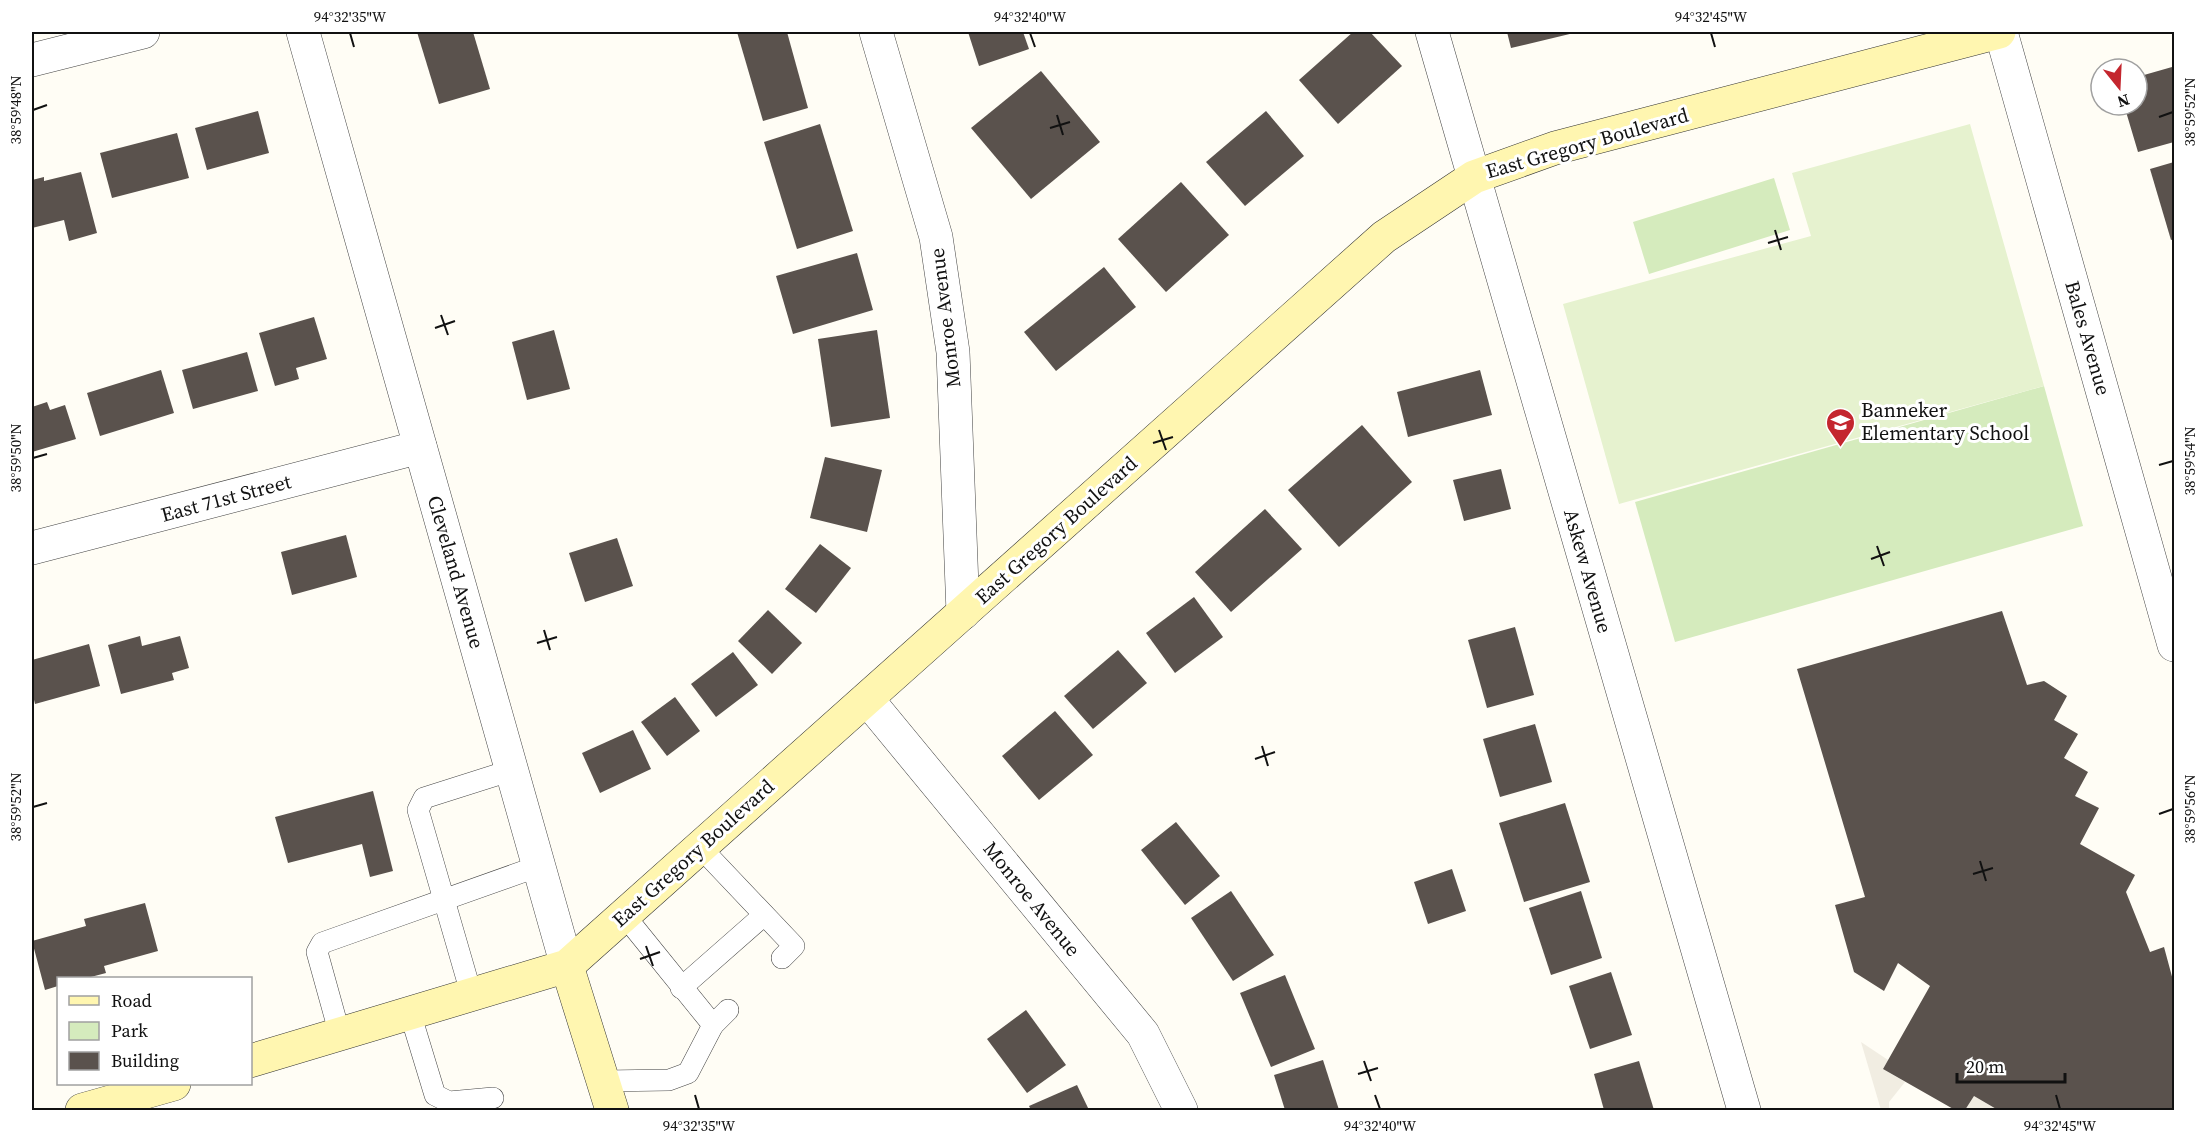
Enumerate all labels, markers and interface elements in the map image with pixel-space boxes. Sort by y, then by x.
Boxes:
text: 94°32'35"W [314,6,387,27]
text: 94°32'40"W [994,6,1067,27]
text: 94°32'45"W [1675,6,1748,27]
north arrow [2089,57,2149,117]
text: 38°59'48"N [5,75,26,145]
text: 38°59'52"N [2179,77,2200,147]
text: N [2114,89,2133,114]
street label: East Gregory Boulevard [1483,101,1692,185]
street label: Monroe Avenue [923,247,967,389]
street label: Bales Avenue [2058,277,2118,399]
place label: Banneker Elementary School [1861,396,2029,447]
school or university icon: Banneker Elementary School [1824,406,1856,448]
text: 38°59'50"N [5,423,26,493]
text: 38°59'54"N [2179,426,2200,496]
street label: East Gregory Boulevard [969,449,1144,610]
street label: East 71st Street [158,467,295,529]
street label: Cleveland Avenue [421,492,491,652]
street label: Askew Avenue [1557,506,1619,636]
text: 38°59'52"N [5,772,26,842]
street label: East Gregory Boulevard [606,772,781,933]
text: 38°59'56"N [2179,774,2200,844]
street label: Monroe Avenue [977,836,1087,962]
legend [57,977,252,1085]
text: Road [111,988,152,1013]
text: Park [111,1018,148,1043]
scale bar [1957,1046,2065,1084]
text: Building [111,1048,179,1073]
text: 20 m [1966,1054,2004,1079]
text: 94°32'35"W [663,1115,736,1136]
text: 94°32'40"W [1344,1115,1417,1136]
text: 94°32'45"W [2024,1115,2097,1136]

